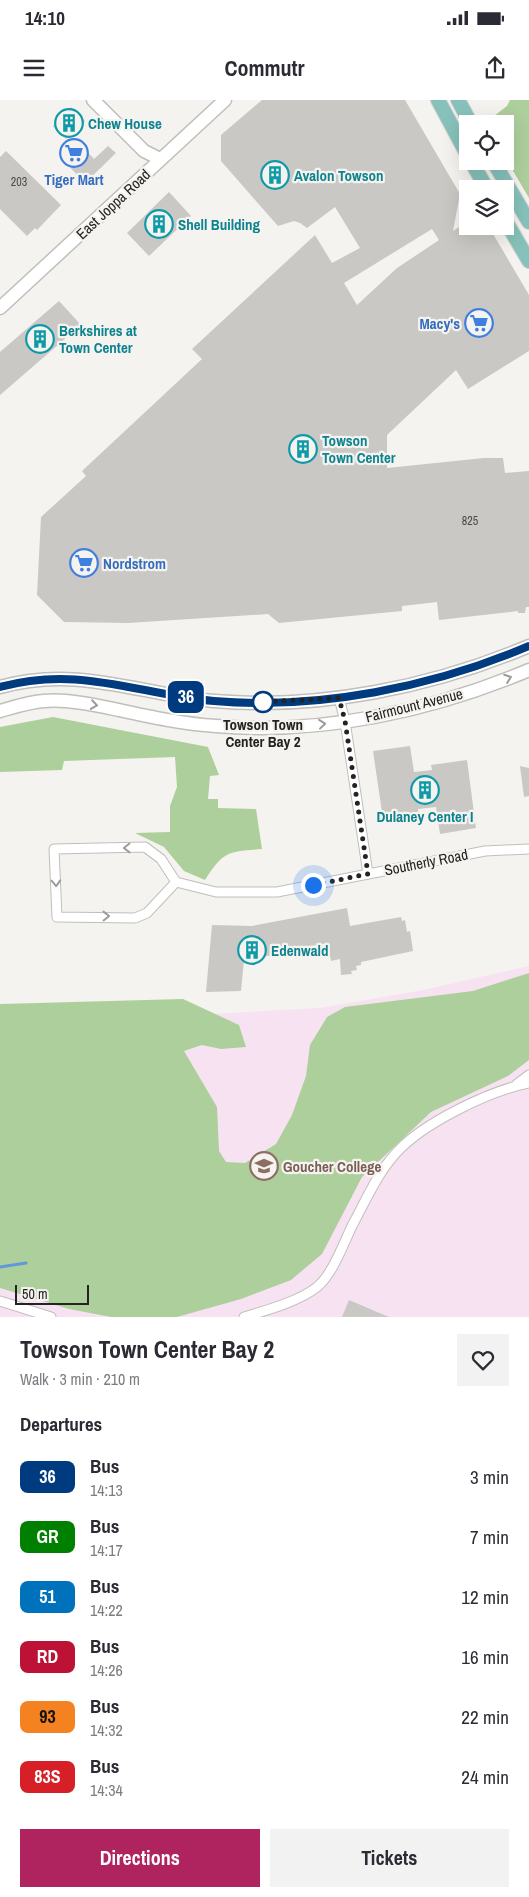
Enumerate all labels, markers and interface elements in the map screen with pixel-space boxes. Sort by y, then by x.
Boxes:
text: 14:10 [25,5,65,31]
text: Commutr [224,53,305,83]
icon: menu [20,54,48,82]
icon: share [481,54,509,82]
building icon: Chew House [54,108,84,138]
place label: Chew House [88,113,162,134]
map controls [459,115,514,235]
button: locate [459,115,514,170]
supermarket icon: Tiger Mart [59,138,89,168]
building icon: Avalon Towson [260,160,290,190]
street label: East Joppa Road [71,164,155,244]
place label: Avalon Towson [294,165,384,186]
place label: Tiger Mart [44,169,104,190]
house number: 203 [11,174,27,190]
button: layers [459,180,514,235]
building icon: Shell Building [144,209,174,239]
place label: Shell Building [178,214,261,235]
supermarket icon: Macy's [464,308,494,338]
place label: Macy's [419,313,460,334]
place label: Berkshires at Town Center [59,320,137,358]
building icon: Berkshires at Town Center [25,324,55,354]
place label: Towson Town Center [322,430,396,468]
building icon: Towson Town Center [288,434,318,464]
house number: 825 [462,513,479,529]
supermarket icon: Nordstrom [69,548,99,578]
place label: Nordstrom [103,553,166,574]
one-way arrow [503,674,512,685]
line badge: 36 [164,681,208,713]
street label: Fairmount Avenue [363,683,465,727]
text: 36 [178,684,194,709]
marker: Towson Town Center Bay 2 [252,691,274,713]
one-way arrow [90,700,99,710]
place label: Towson Town Center Bay 2 [223,714,303,752]
one-way arrow [318,719,326,730]
building icon: Dulaney Center I [410,775,440,805]
place label: Dulaney Center I [376,806,474,827]
one-way arrow [122,843,130,853]
street label: Southerly Road [382,844,470,880]
your location [301,873,326,898]
one-way arrow [50,879,61,887]
one-way arrow [102,911,110,922]
building icon: Edenwald [237,935,267,965]
place label: Edenwald [271,940,328,961]
school or university icon: Goucher College [249,1151,279,1181]
place label: Goucher College [283,1156,382,1177]
scale bar [15,1282,89,1305]
text: 50 m [22,1285,48,1303]
text: Towson Town Center Bay 2 [20,1333,274,1365]
button: heart [457,1334,509,1386]
text: Walk · 3 min · 210 m [20,1368,140,1390]
text: Departures [20,1411,102,1437]
text: Bus [90,1453,119,1479]
text: 36 [39,1464,56,1489]
text: 3 min [470,1464,509,1490]
text: 14:13 [90,1479,123,1501]
text: Bus [90,1513,119,1539]
text: GR [36,1524,59,1549]
text: 7 min [470,1524,509,1550]
text: 14:17 [90,1539,123,1561]
text: Bus [90,1573,119,1599]
text: 51 [39,1584,56,1609]
text: 12 min [461,1584,509,1610]
text: 14:22 [90,1599,123,1621]
text: Bus [90,1633,119,1659]
text: RD [37,1644,58,1669]
text: 16 min [461,1644,509,1670]
text: 14:26 [90,1659,123,1681]
text: Bus [90,1693,119,1719]
text: 93 [39,1704,56,1729]
text: 22 min [461,1704,509,1730]
text: 14:32 [90,1719,123,1741]
text: Bus [90,1753,119,1779]
text: 83S [34,1764,61,1789]
text: 24 min [461,1764,509,1790]
text: 14:34 [90,1779,123,1801]
button: Directions [20,1829,260,1887]
button: Tickets [270,1829,509,1887]

